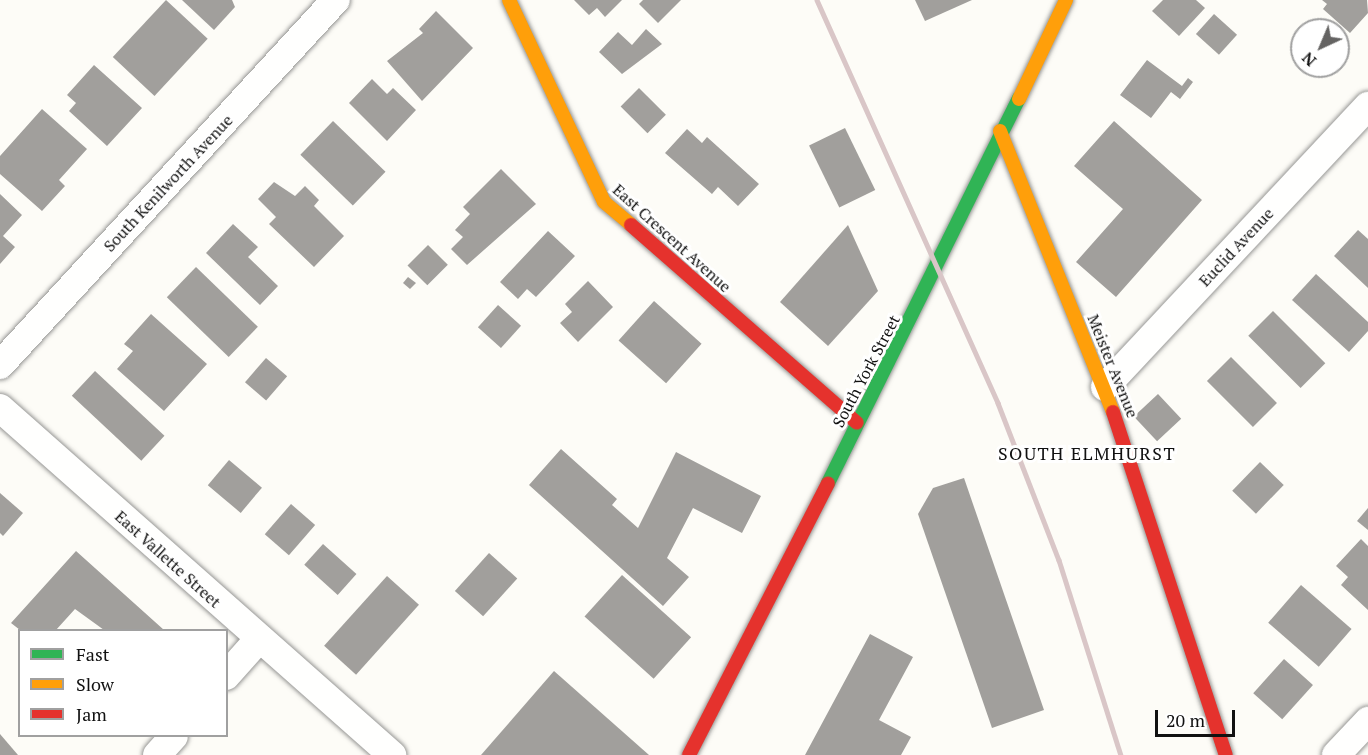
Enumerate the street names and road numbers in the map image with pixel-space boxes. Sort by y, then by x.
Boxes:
street label: South Kenilworth Avenue [99,110,237,256]
street label: East Crescent Avenue [609,180,735,296]
street label: Euclid Avenue [1195,204,1277,290]
street label: Meister Avenue [1083,311,1143,421]
street label: South York Street [828,312,904,430]
street label: East Vallette Street [111,506,225,612]

